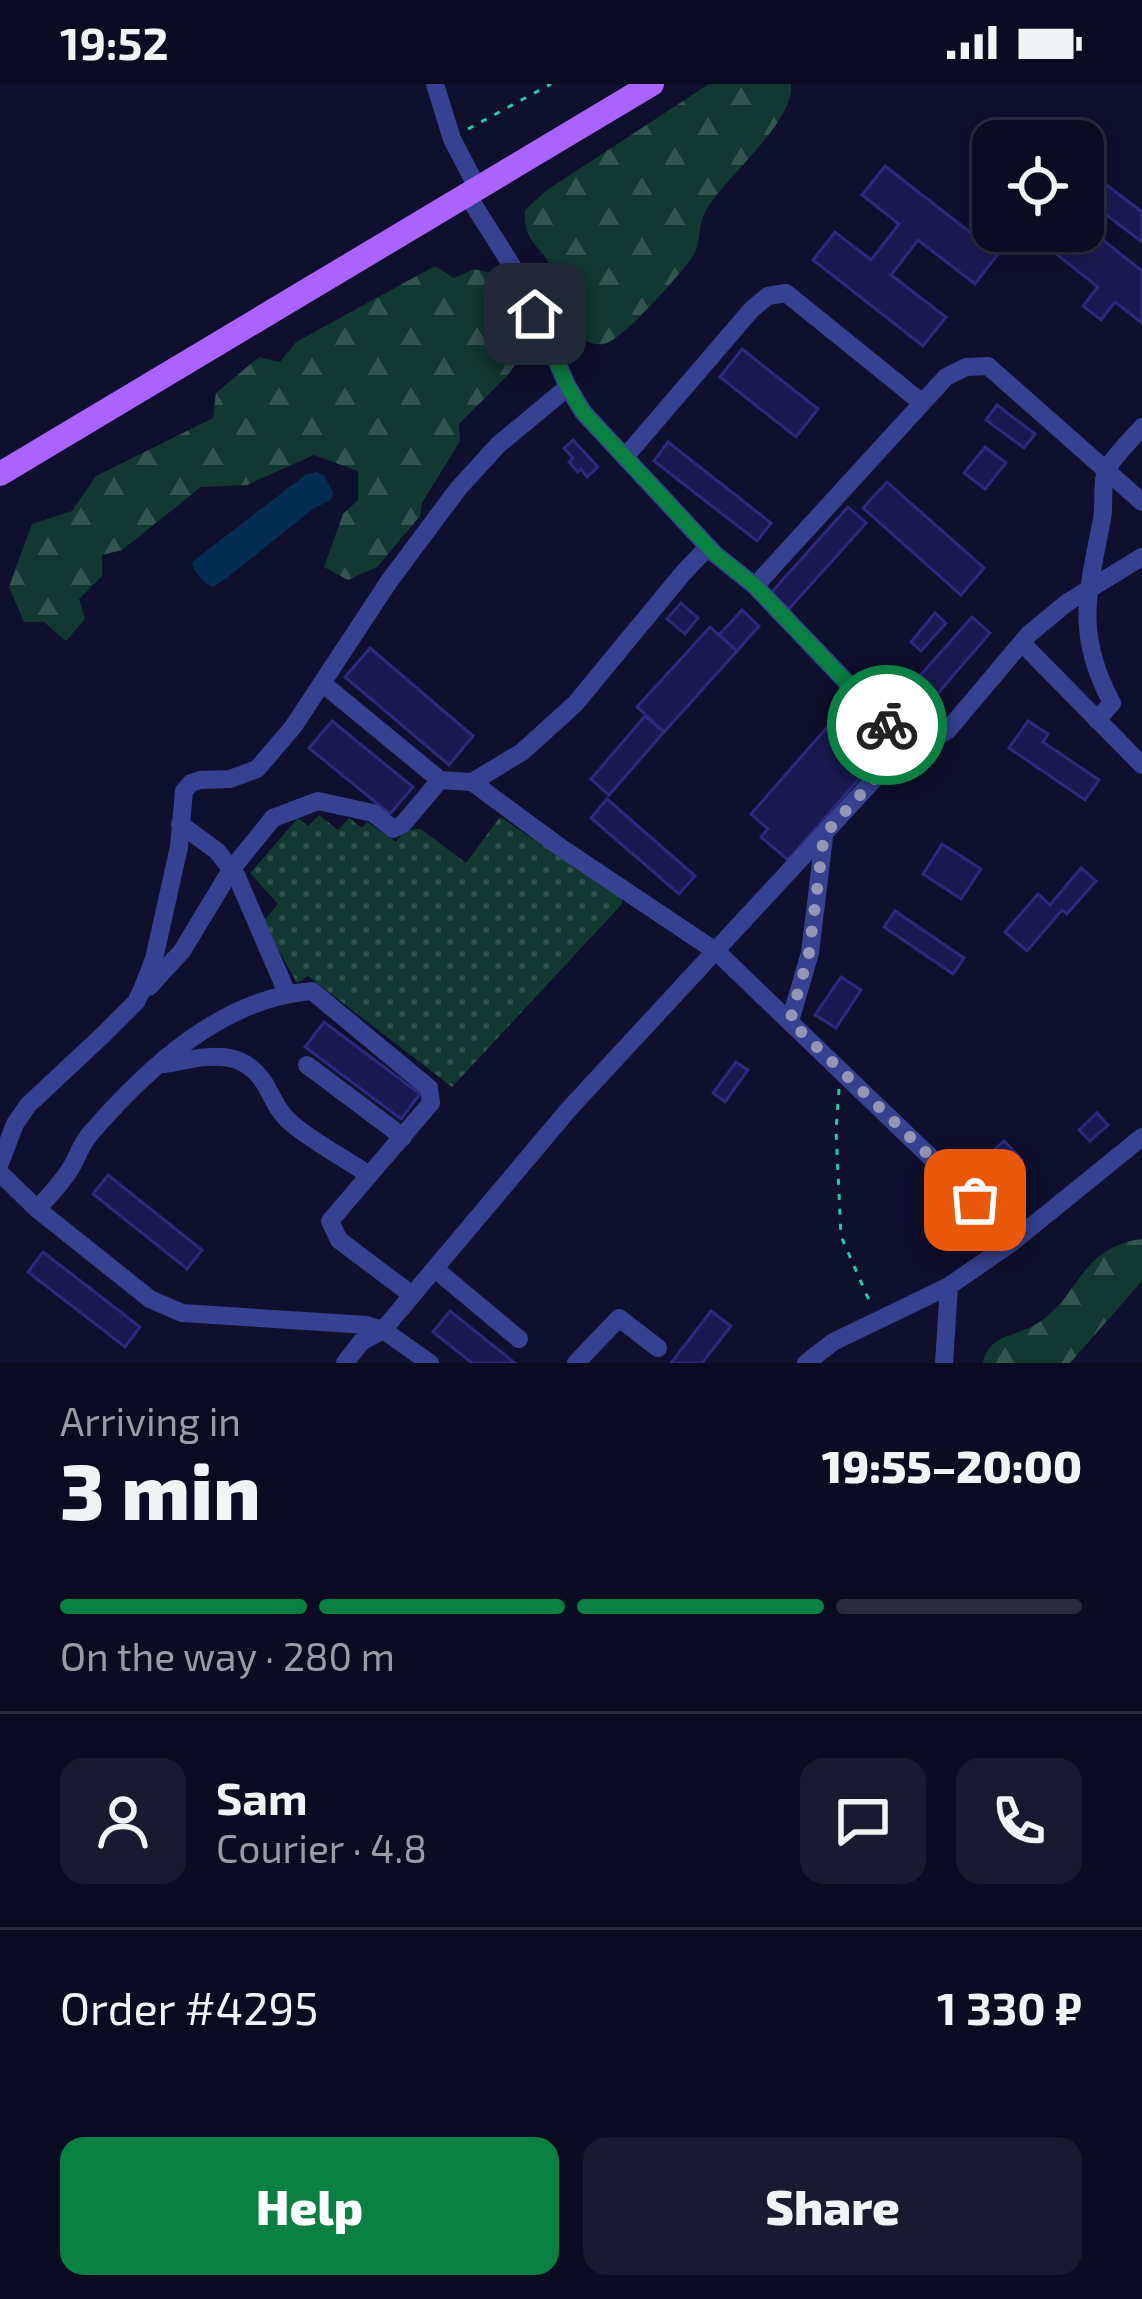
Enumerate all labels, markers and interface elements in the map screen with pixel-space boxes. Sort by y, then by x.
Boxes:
text: 19:52 [60,15,169,69]
map controls [972,120,1104,252]
button: locate [972,120,1104,252]
pin [484,263,586,365]
icon: home [502,281,568,347]
courier [827,665,947,785]
icon: bike [854,692,920,758]
pin [924,1149,1026,1251]
icon: bag [942,1167,1008,1233]
text: Arriving in [60,1397,241,1444]
text: 19:55–20:00 [822,1438,1082,1492]
text: 3 min [60,1442,261,1536]
text: On the way · 280 m [60,1632,395,1679]
button: person [60,1758,186,1884]
button: chat [800,1758,926,1884]
button: phone [956,1758,1082,1884]
text: Sam [216,1770,308,1824]
text: Courier · 4.8 [216,1824,427,1871]
text: Order #4295 [60,1980,318,2034]
text: 1 330 ₽ [937,1980,1082,2034]
button: Help [60,2137,559,2275]
button: Share [583,2137,1082,2275]

